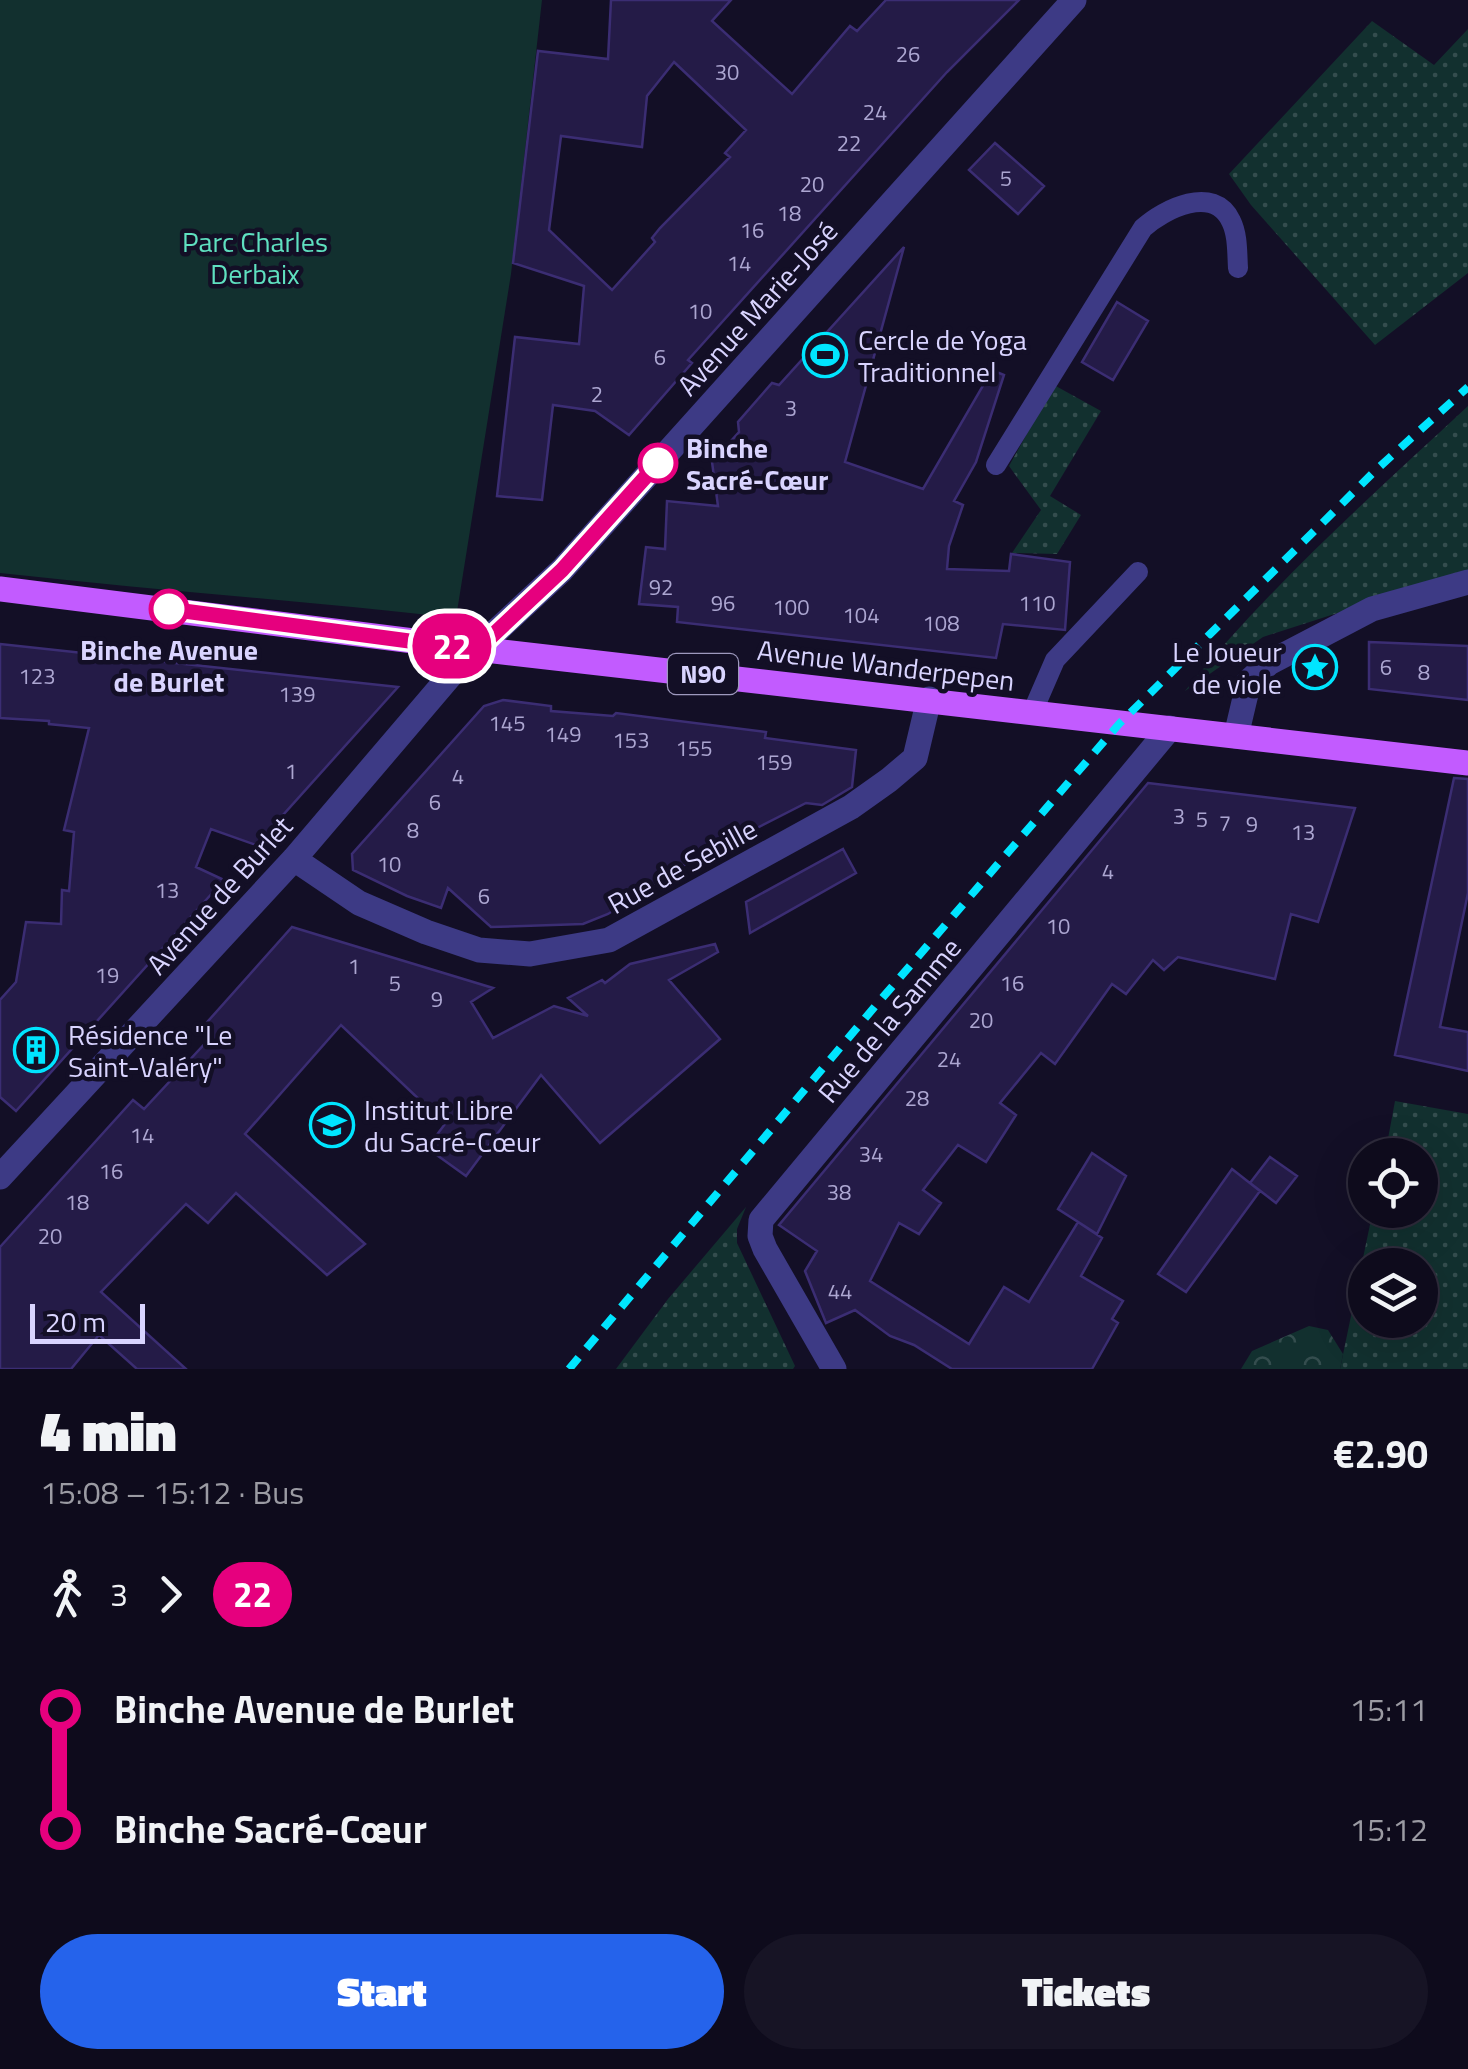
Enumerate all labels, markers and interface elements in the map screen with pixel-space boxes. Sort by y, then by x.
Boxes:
house number: 26 [896,37,920,71]
house number: 30 [715,55,739,89]
house number: 24 [863,95,887,129]
house number: 22 [837,126,861,160]
house number: 5 [1000,161,1012,195]
house number: 20 [800,167,824,201]
house number: 18 [777,196,801,230]
street label: Avenue Marie-José [667,211,847,405]
house number: 16 [740,213,764,247]
park label: Parc Charles Derbaix [182,220,328,295]
house number: 14 [727,246,751,280]
house number: 10 [688,294,712,328]
place label: Cercle de Yoga Traditionnel [858,318,1027,393]
sports icon: Cercle de Yoga Traditionnel [802,332,848,378]
house number: 6 [654,340,666,374]
house number: 2 [591,377,603,411]
house number: 3 [785,391,797,425]
place label: Binche Sacré-Cœur [686,426,828,501]
marker: Binche Sacré-Cœur [639,444,677,482]
house number: 92 [649,570,673,604]
house number: 96 [711,586,735,620]
house number: 110 [1019,586,1055,620]
marker: Binche Avenue de Burlet [150,590,188,628]
house number: 100 [773,590,809,624]
house number: 104 [843,598,879,632]
house number: 108 [923,606,959,640]
line badge: 22 [407,614,497,678]
text: 22 [432,619,472,673]
place label: Binche Avenue de Burlet [80,628,258,703]
street label: Avenue Wanderpepen [755,628,1017,702]
place label: Le Joueur de viole [1172,630,1282,705]
place icon: Le Joueur de viole [1292,644,1338,690]
house number: 6 [1380,650,1392,684]
road number: N90 [668,654,738,694]
house number: 8 [1418,655,1430,689]
house number: 123 [19,659,55,693]
house number: 139 [279,677,315,711]
house number: 145 [489,706,525,740]
house number: 149 [545,717,581,751]
house number: 153 [613,723,649,757]
house number: 155 [676,731,712,765]
house number: 159 [756,745,792,779]
house number: 1 [285,754,297,788]
house number: 4 [452,759,464,793]
house number: 6 [429,785,441,819]
house number: 3 [1173,799,1185,833]
house number: 5 [1196,802,1208,836]
street label: Avenue de Burlet [136,806,302,984]
house number: 7 [1219,806,1231,840]
street label: Rue de Sebille [600,807,764,925]
house number: 9 [1246,807,1258,841]
house number: 8 [407,813,419,847]
house number: 13 [1291,815,1315,849]
house number: 10 [377,847,401,881]
house number: 4 [1102,854,1114,888]
house number: 13 [155,873,179,907]
house number: 6 [478,879,490,913]
house number: 10 [1046,909,1070,943]
street label: Rue de la Samme [807,928,971,1112]
house number: 1 [348,949,360,983]
house number: 19 [95,958,119,992]
house number: 5 [389,966,401,1000]
house number: 16 [1000,966,1024,1000]
house number: 9 [431,982,443,1016]
house number: 20 [969,1003,993,1037]
place label: Résidence "Le Saint-Valéry" [68,1013,232,1088]
building icon: Résidence "Le Saint-Valéry" [13,1027,59,1073]
house number: 24 [937,1042,961,1076]
house number: 28 [905,1081,929,1115]
place label: Institut Libre du Sacré-Cœur [364,1088,541,1163]
school or university icon: Institut Libre du Sacré-Cœur [309,1102,355,1148]
house number: 14 [130,1118,154,1152]
house number: 34 [859,1137,883,1171]
map controls [1348,1138,1438,1338]
button: locate [1348,1138,1438,1228]
house number: 16 [99,1154,123,1188]
house number: 38 [827,1175,851,1209]
house number: 18 [65,1185,89,1219]
house number: 20 [38,1219,62,1253]
button: layers [1348,1248,1438,1338]
house number: 44 [828,1274,852,1308]
scale bar [30,1299,145,1344]
text: 20 m [45,1300,106,1343]
text: 4 min [40,1389,177,1472]
text: €2.90 [1333,1425,1428,1483]
text: 15:08 – 15:12 · Bus [40,1468,304,1516]
icon: walk [40,1567,95,1622]
icon: forward [143,1567,198,1622]
text: 22 [233,1567,272,1621]
text: 3 [110,1570,128,1618]
text: Binche Avenue de Burlet [114,1680,514,1738]
text: 15:11 [1349,1685,1428,1733]
text: Binche Sacré-Cœur [114,1800,427,1858]
text: 15:12 [1349,1805,1428,1853]
button: Start [40,1934,724,2049]
button: Tickets [744,1934,1428,2049]

